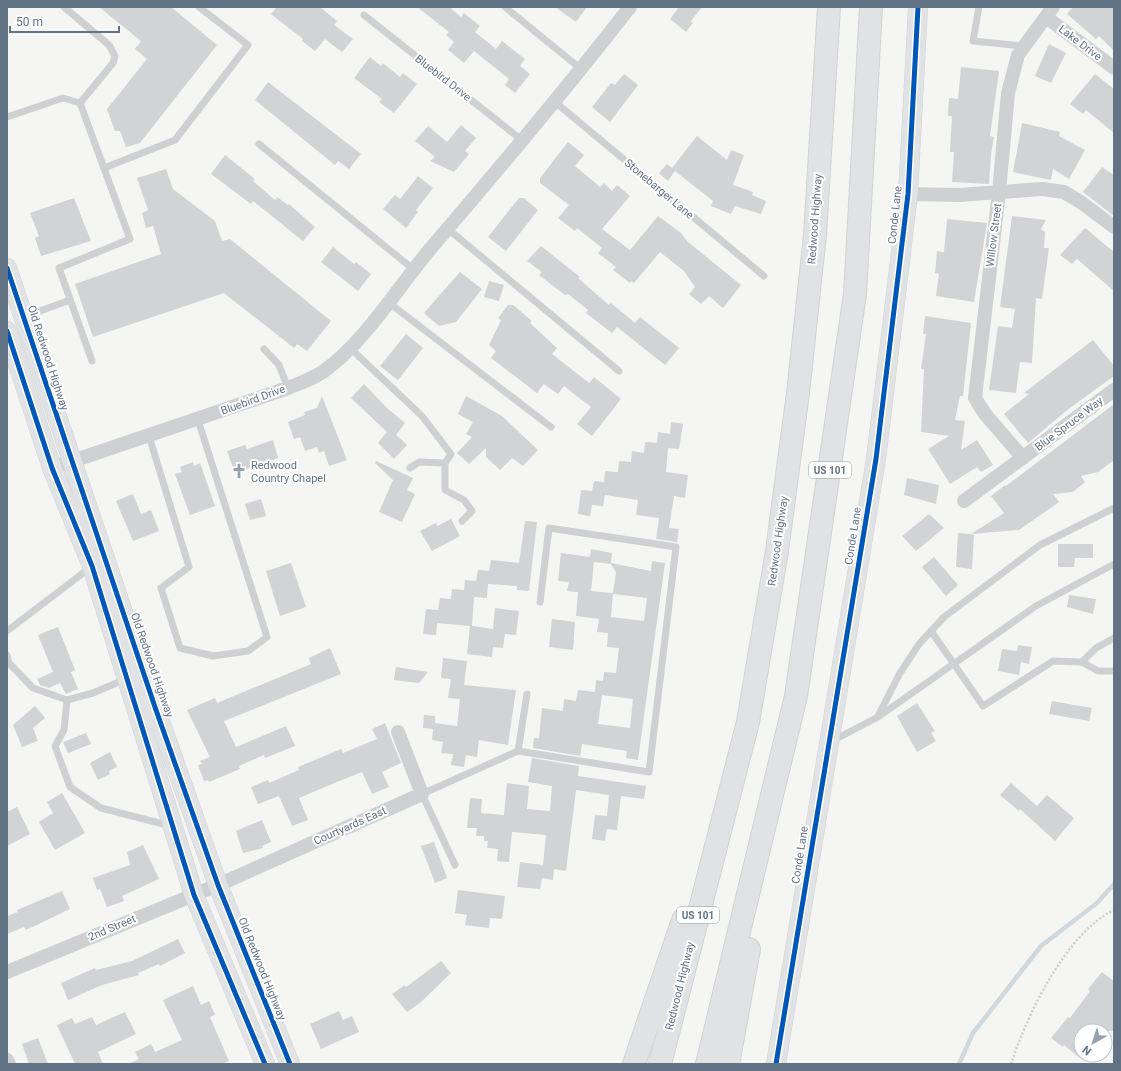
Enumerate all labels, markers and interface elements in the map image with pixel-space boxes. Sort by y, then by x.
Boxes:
scale bar [10,8,119,34]
text: 50 m [16,15,43,29]
street label: Lake Drive [1056,23,1104,64]
street label: Bluebird Drive [412,52,474,104]
street label: Stonebarger Lane [622,156,696,222]
street label: Redwood Highway [805,173,825,265]
street label: Conde Lane [885,185,905,245]
street label: Willow Street [984,202,1004,268]
street label: Old Redwood Highway [25,304,71,413]
street label: Bluebird Drive [219,382,287,418]
street label: Blue Spruce Way [1032,394,1106,454]
place label: Redwood Country Chapel [251,459,326,485]
church icon: Redwood Country Chapel [230,462,248,480]
road number: US 101 [809,462,851,478]
street label: Redwood Highway [765,494,791,587]
street label: Conde Lane [842,506,864,566]
street label: Old Redwood Highway [128,611,176,720]
street label: Courtyards East [312,804,389,848]
street label: Conde Lane [789,825,811,885]
road number: US 101 [677,907,719,923]
street label: 2nd Street [86,912,138,944]
street label: Old Redwood Highway [235,916,289,1023]
street label: Redwood Highway [663,940,697,1032]
north arrow [1073,1023,1113,1063]
text: N [1080,1043,1094,1058]

